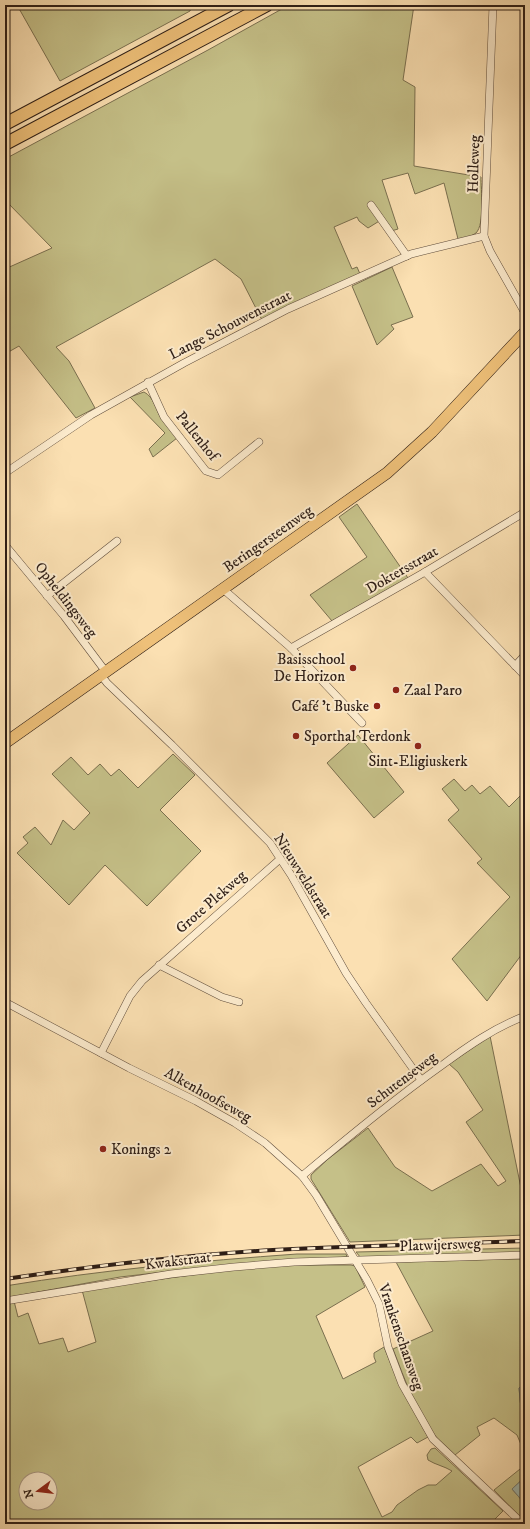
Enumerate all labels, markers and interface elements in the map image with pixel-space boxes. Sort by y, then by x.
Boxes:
street label: Holleweg [463,134,485,193]
street label: Lange Schouwenstraat [166,286,295,364]
street label: Pallenhof [171,408,224,466]
street label: Beringersteenweg [219,501,317,577]
street label: Doktersstraat [362,542,442,598]
street label: Opheldingsweg [30,558,102,642]
place label: Basisschool De Horizon [274,650,345,686]
marker: Basisschool De Horizon [348,663,358,673]
place label: Zaal Paro [404,681,462,700]
marker: Zaal Paro [391,685,401,695]
place label: Café 't Buske [292,697,369,716]
marker: Café 't Buske [372,701,382,711]
place label: Sporthal Terdonk [304,727,411,746]
marker: Sporthal Terdonk [291,731,301,741]
marker: Sint-Eligiuskerk [413,741,423,751]
place label: Sint-Eligiuskerk [368,752,468,771]
street label: Nieuwveldstraat [269,830,337,922]
street label: Grote Plekweg [172,866,251,938]
street label: Schutenseweg [363,1047,441,1112]
street label: Alkenhoofseweg [161,1063,256,1127]
place label: Konings 2 [111,1140,172,1159]
marker: Konings 2 [98,1144,108,1154]
street label: Platwijersweg [399,1234,482,1256]
street label: Kwakstraat [144,1247,212,1274]
street label: Vrankenschansweg [374,1280,428,1393]
north arrow [18,1471,58,1511]
text: N [21,1487,37,1500]

